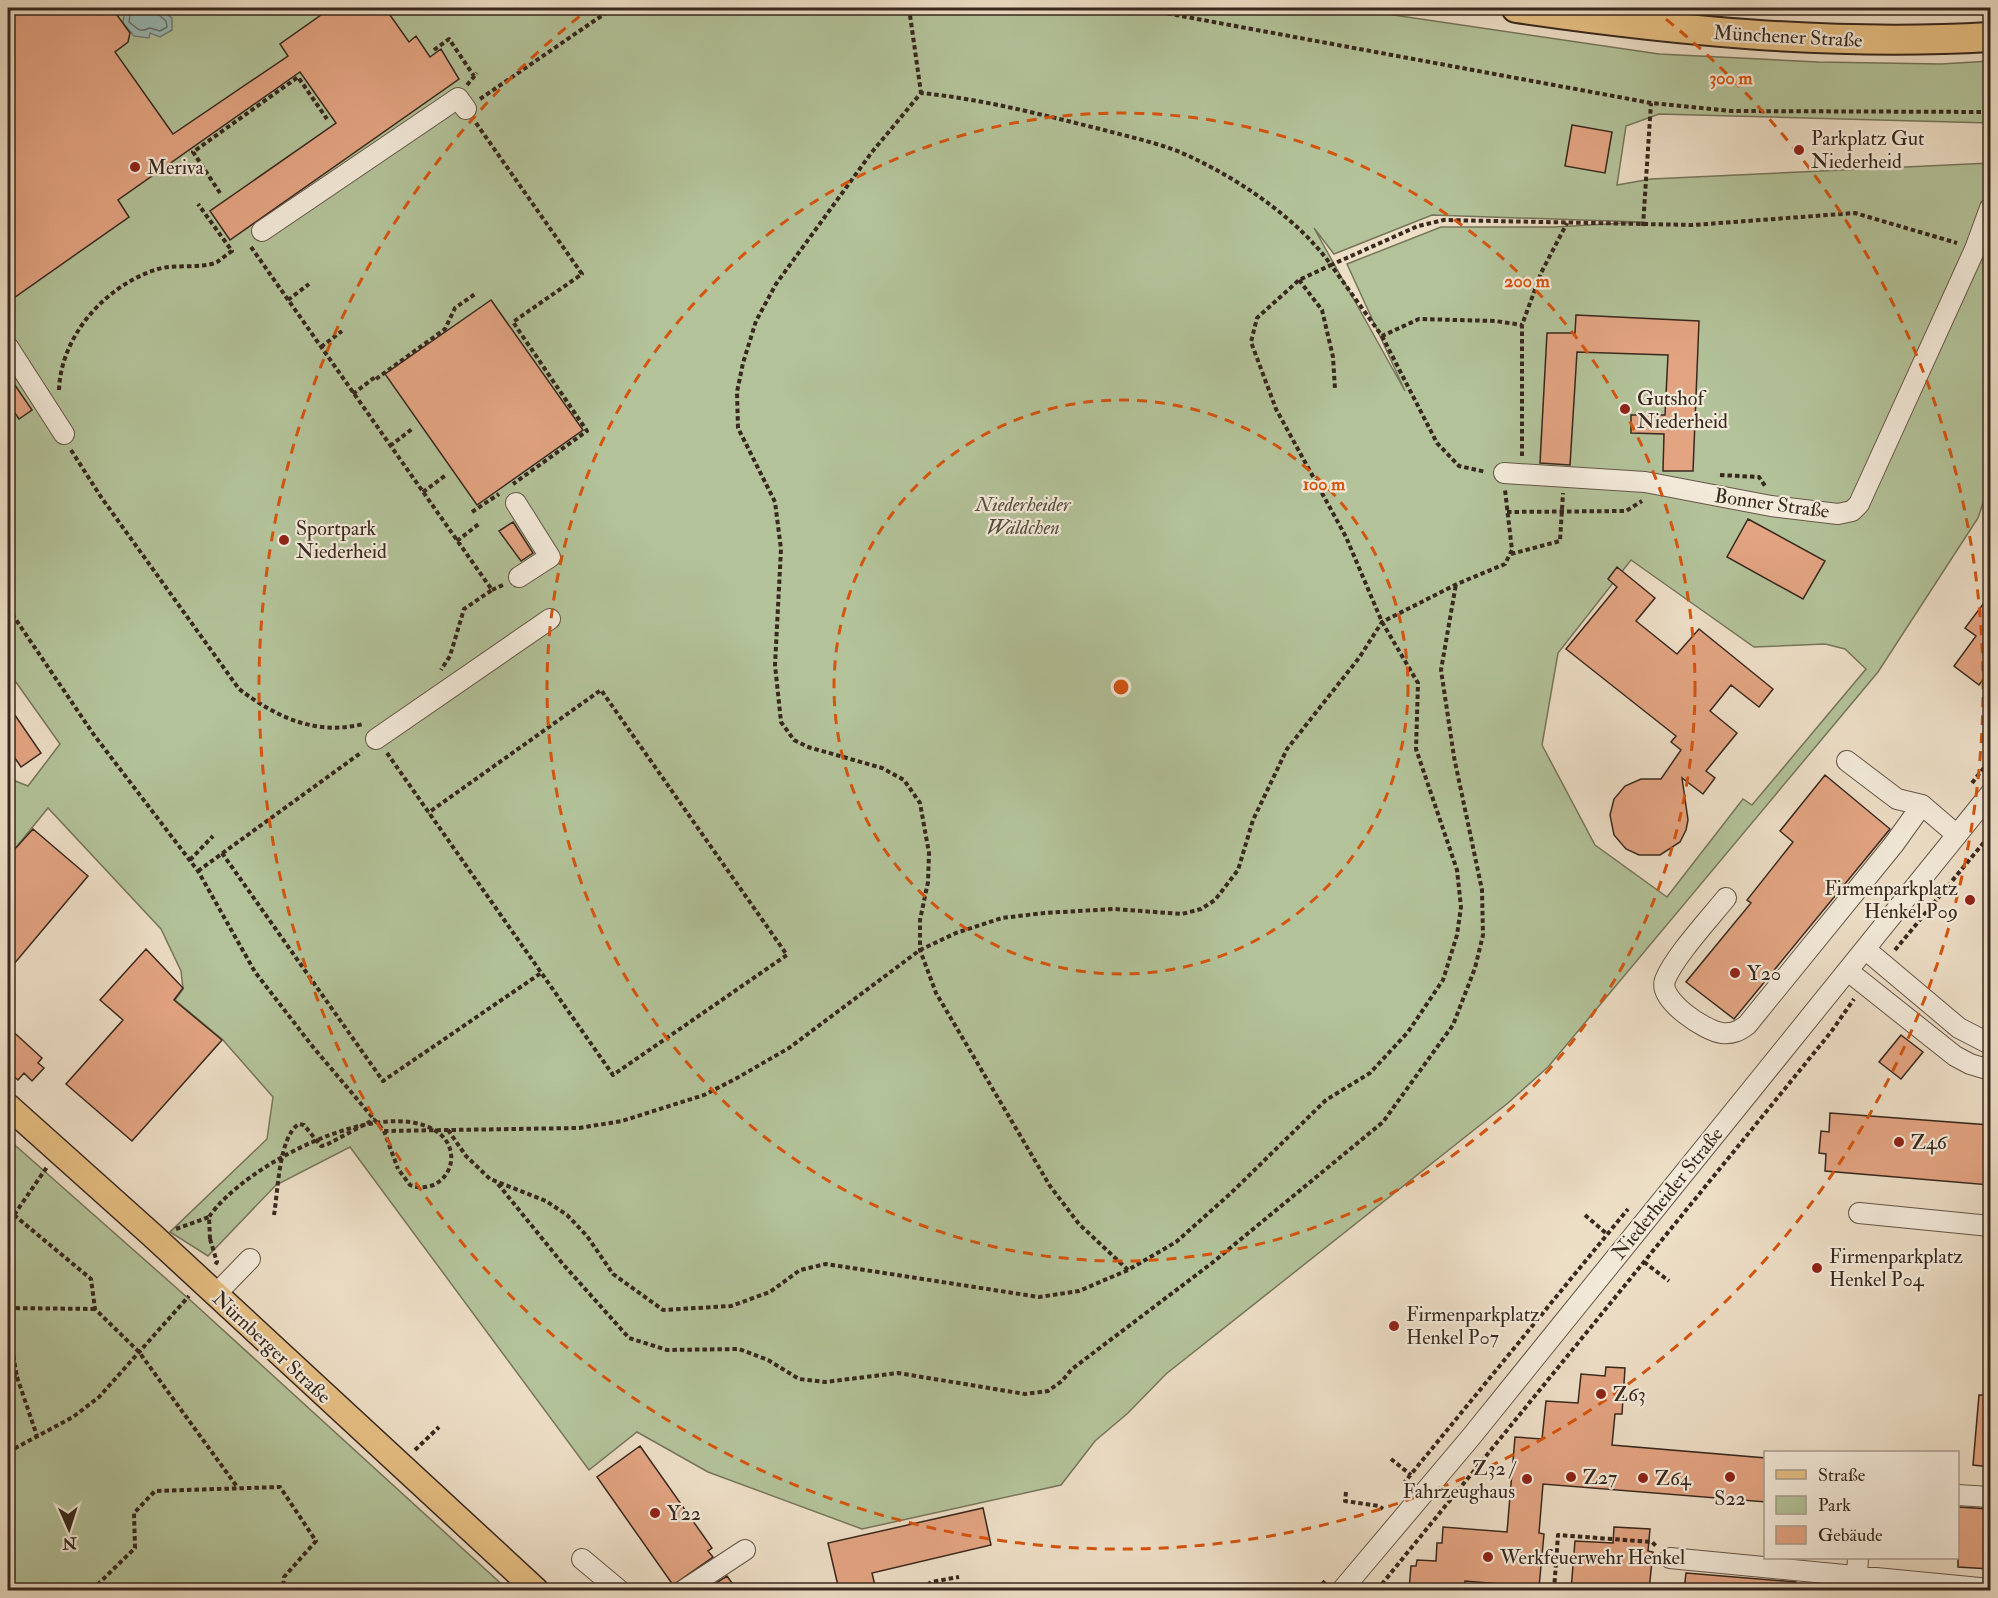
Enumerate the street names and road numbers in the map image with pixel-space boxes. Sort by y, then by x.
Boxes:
street label: Münchener Straße [1713,20,1863,53]
street label: Bonner Straße [1713,483,1831,524]
street label: Niederheider Straße [1606,1122,1728,1265]
street label: Nürnberger Straße [207,1286,336,1409]

